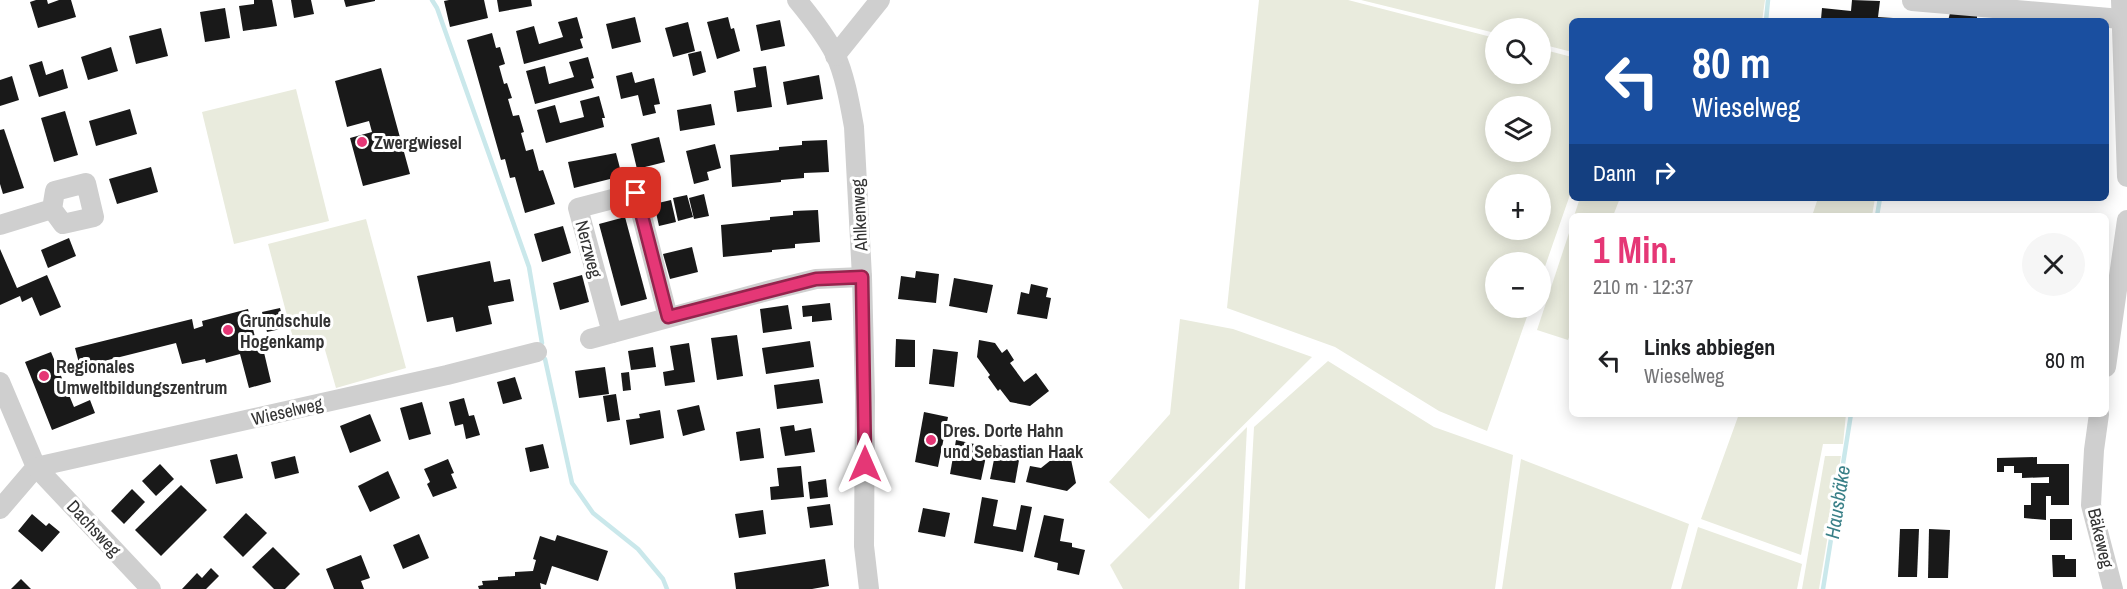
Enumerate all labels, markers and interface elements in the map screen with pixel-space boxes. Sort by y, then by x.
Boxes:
map controls [1485,18,1551,318]
button: search [1485,18,1551,84]
text: 80 m [1692,35,1771,91]
icon: left [1593,42,1671,120]
text: Wieselweg [1692,89,1800,125]
button: layers [1485,96,1551,162]
place label: Zwergwiesel [374,130,462,155]
marker: Zwergwiesel [355,135,369,149]
icon: right [1648,156,1681,189]
text: Dann [1593,158,1636,188]
pin [610,167,661,218]
button: + [1485,174,1551,240]
icon: arrive [619,176,652,209]
street label: Ahlkenweg [845,178,873,253]
street label: Nerzweg [569,218,609,281]
text: 1 Min. [1593,226,1677,274]
button: close [2022,233,2085,296]
button: − [1485,252,1551,318]
text: 210 m · 12:37 [1593,273,1693,300]
place label: Grundschule Hogenkamp [240,308,331,354]
marker: Grundschule Hogenkamp [221,323,235,337]
text: Links abbiegen [1644,332,1775,362]
icon: left [1593,344,1626,377]
text: 80 m [2045,345,2085,375]
place label: Regionales Umweltbildungszentrum [56,354,227,400]
text: Wieselweg [1644,362,1724,389]
marker: Regionales Umweltbildungszentrum [37,369,51,383]
street label: Wieselweg [249,391,326,431]
place label: Dres. Dorte Hahn und Sebastian Haak [943,418,1084,464]
position arrow [833,432,897,496]
marker: Dres. Dorte Hahn und Sebastian Haak [924,433,938,447]
water label: Hausbäke [1818,463,1856,541]
street label: Dachsweg [61,494,127,562]
street label: Bäkeweg [2082,506,2120,571]

